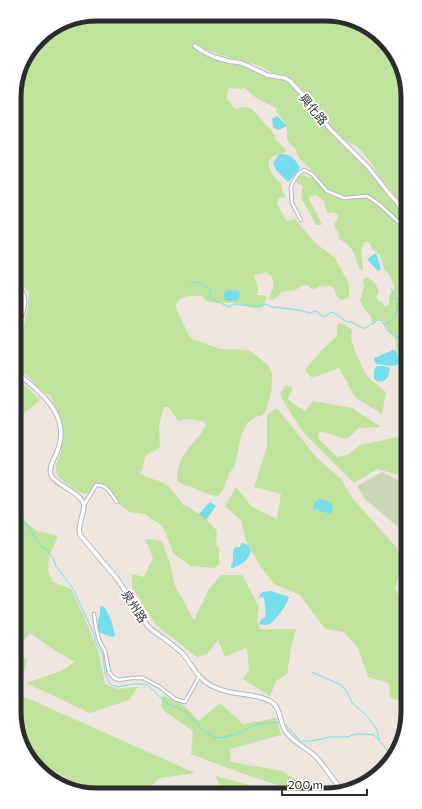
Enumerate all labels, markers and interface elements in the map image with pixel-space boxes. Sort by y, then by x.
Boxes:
street label: 興化路 [297,91,331,127]
street label: 泉州路 [119,587,151,625]
scale bar [282,771,367,797]
text: 200 m [288,777,323,791]

